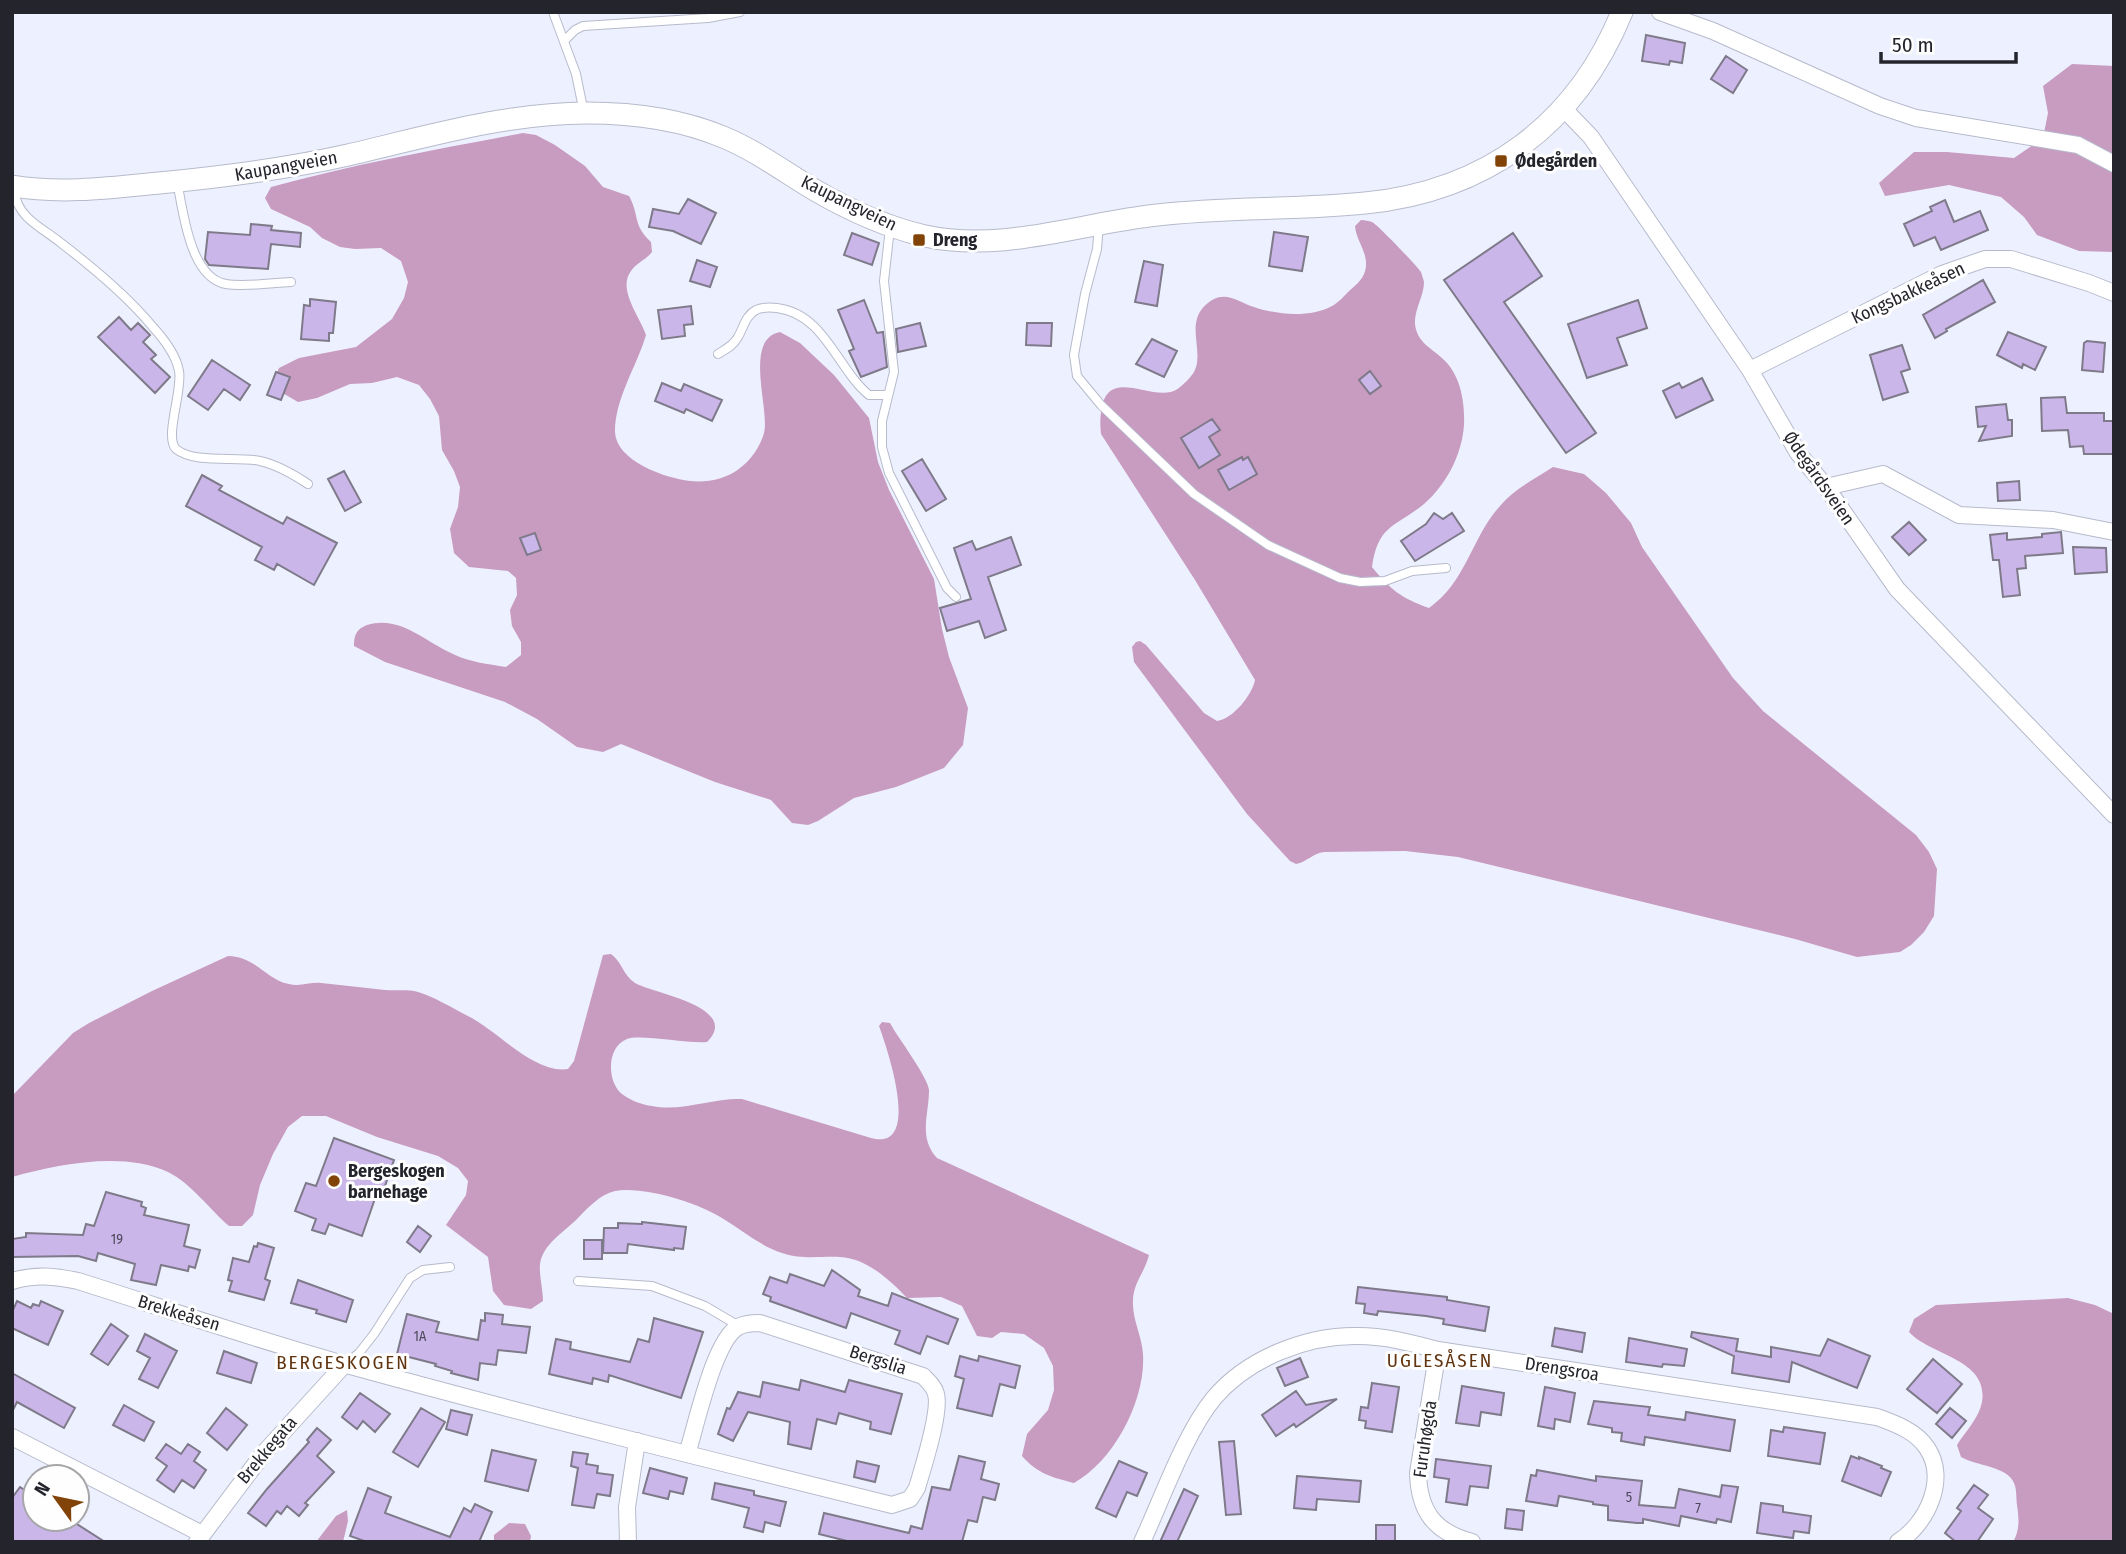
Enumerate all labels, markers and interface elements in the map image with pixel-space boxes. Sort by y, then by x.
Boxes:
scale bar [1881,21,2016,65]
text: 50 m [1892,32,1934,58]
street label: Kaupangveien [233,146,339,186]
place label: Ødegården [1515,150,1597,172]
marker: Ødegården [1493,153,1509,169]
street label: Kaupangveien [798,170,900,236]
place label: Dreng [933,229,977,251]
marker: Dreng [911,232,927,248]
street label: Kongsbakkeåsen [1848,257,1968,329]
street label: Ødegårdsveien [1779,427,1859,529]
place label: Bergeskogen barnehage [348,1160,445,1203]
marker: Bergeskogen barnehage [326,1173,342,1189]
house number: 19 [111,1231,123,1248]
street label: Brekkeåsen [135,1290,223,1336]
house number: 1A [414,1328,427,1345]
street label: Bergslia [847,1340,910,1380]
district label: UGLESÅSEN [1387,1349,1493,1372]
district label: BERGESKOGEN [276,1351,410,1374]
street label: Drengsroa [1523,1352,1601,1386]
street label: Furuhøgda [1409,1399,1441,1479]
street label: Brekkegata [232,1412,302,1488]
north arrow [21,1463,91,1533]
text: N [29,1478,55,1500]
house number: 5 [1626,1489,1632,1506]
house number: 7 [1695,1500,1701,1517]

